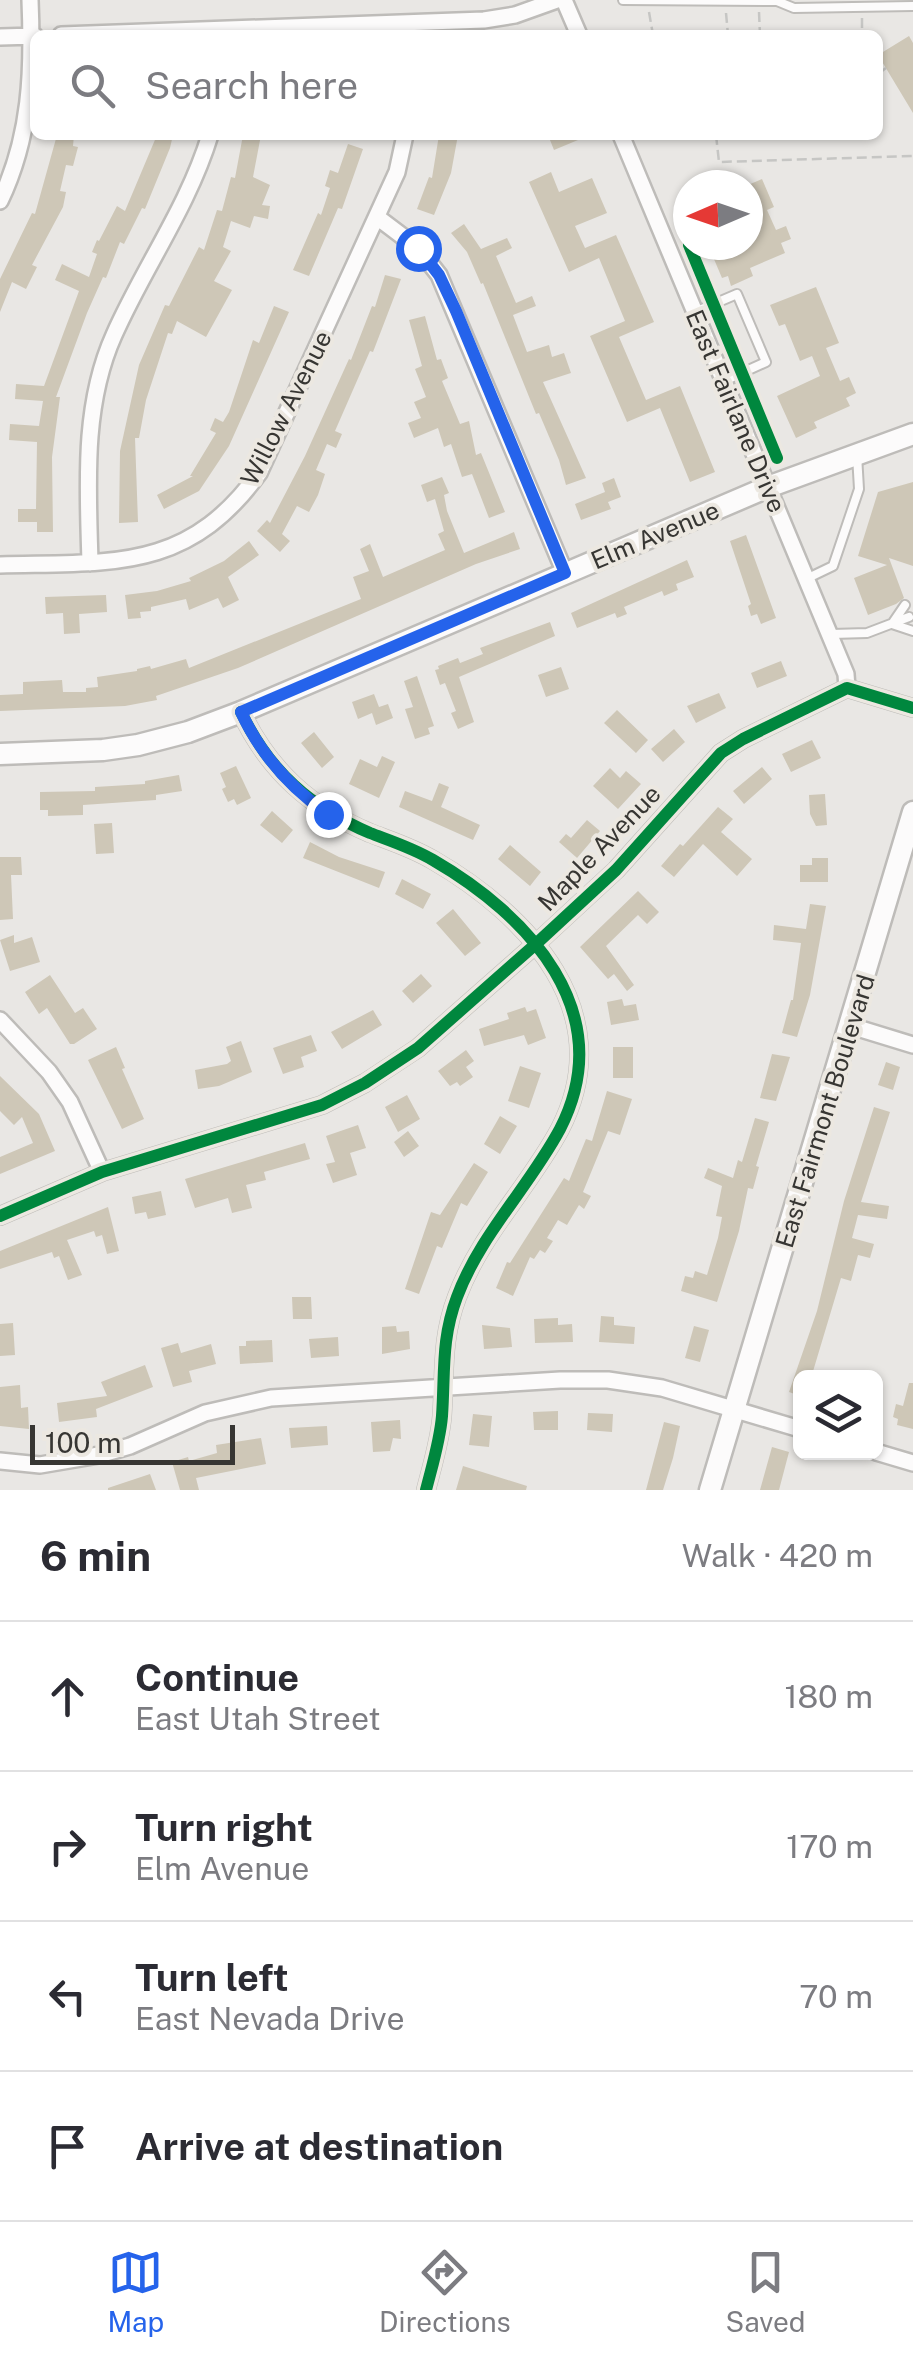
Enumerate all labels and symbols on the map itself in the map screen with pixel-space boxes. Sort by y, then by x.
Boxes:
north arrow [673,170,763,260]
route start [396,226,442,272]
street label: East Fairlane Drive [680,305,792,517]
street label: Willow Avenue [234,326,338,490]
street label: Elm Avenue [586,495,724,575]
street label: Maple Avenue [531,779,667,917]
route end [306,792,352,838]
street label: East Fairmont Boulevard [769,971,881,1251]
scale bar [30,1420,235,1464]

